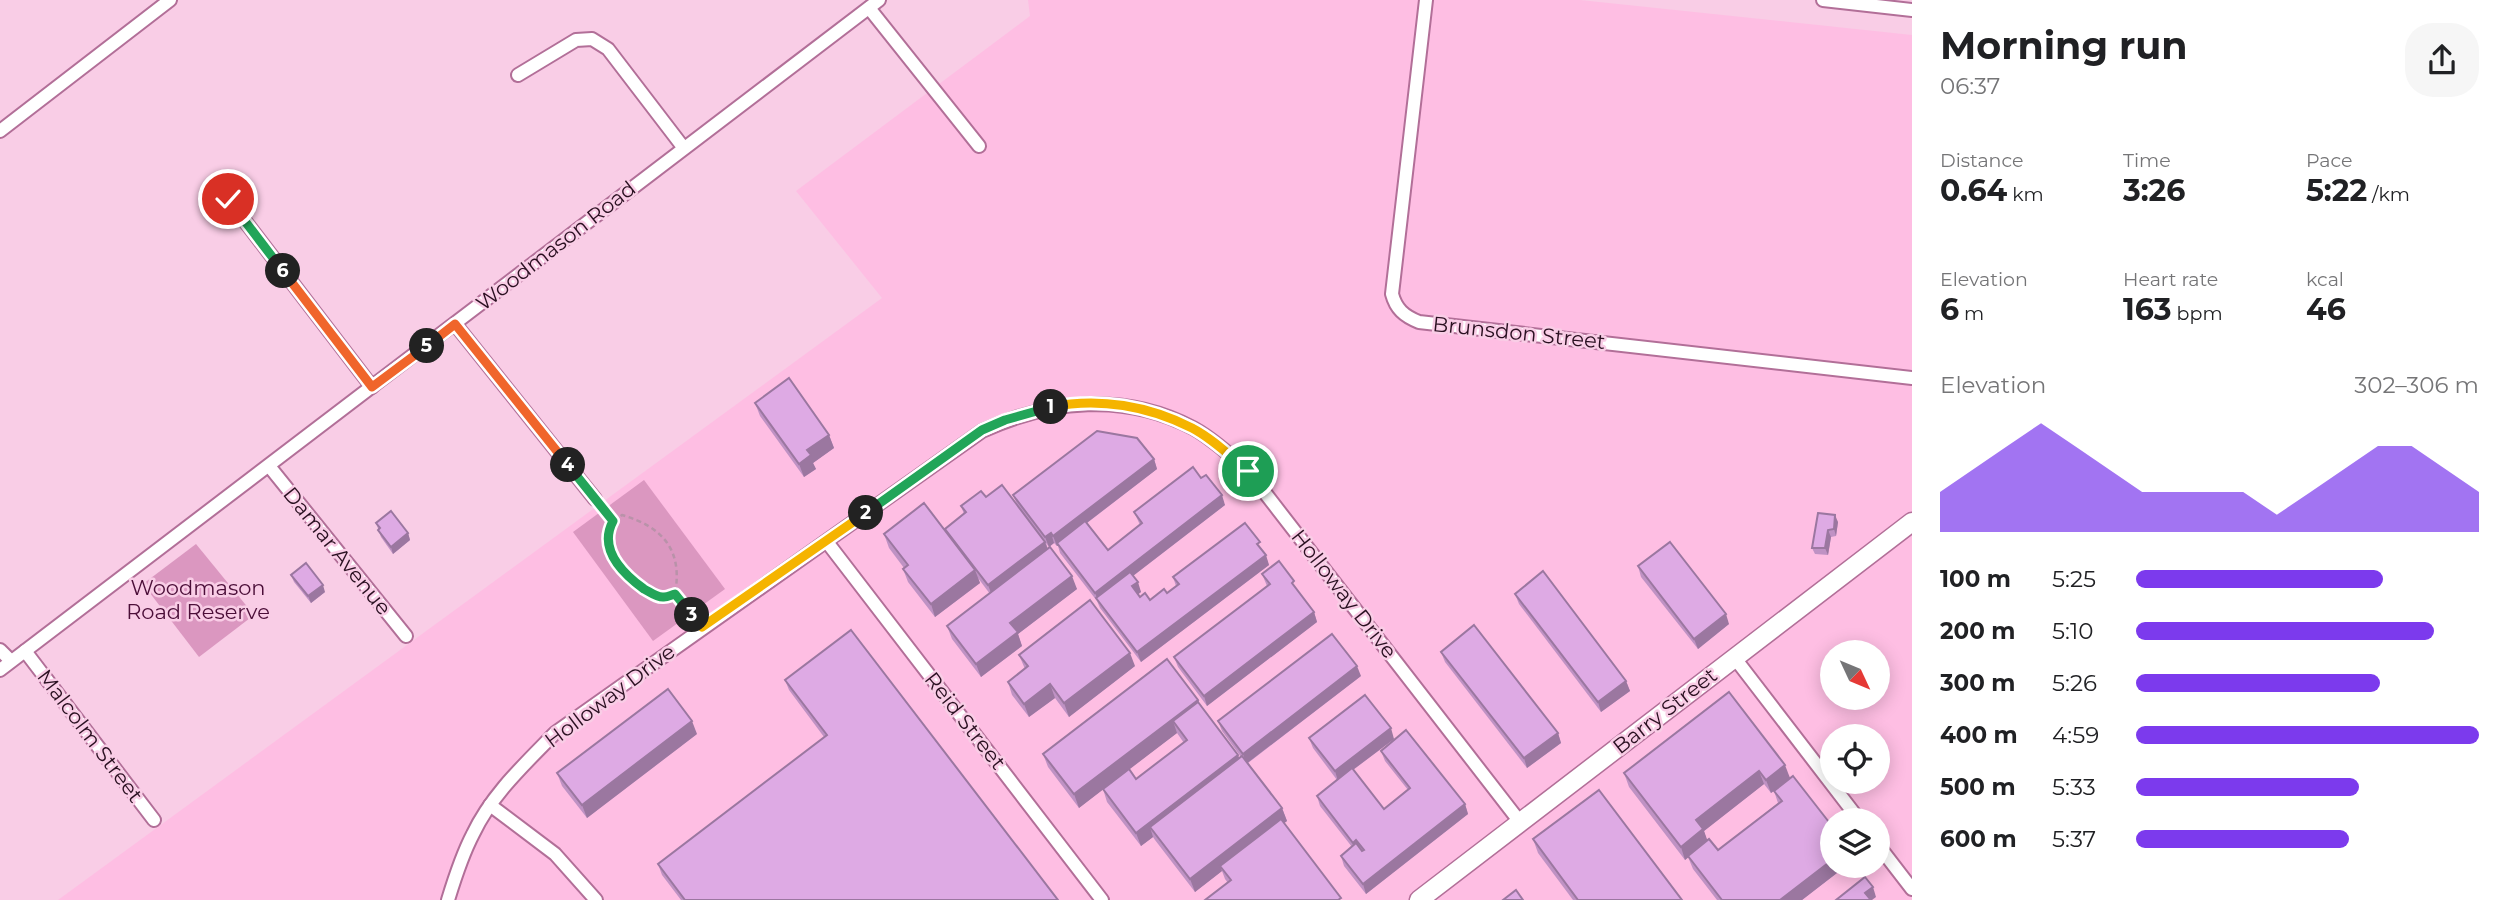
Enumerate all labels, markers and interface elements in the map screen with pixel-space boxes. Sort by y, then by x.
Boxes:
text: Morning run [1940,22,2188,69]
button: share [2405,23,2479,97]
text: 06:37 [1940,72,2000,100]
text: Distance [1940,149,2023,172]
text: Time [2123,149,2171,172]
text: Pace [2306,149,2353,172]
pin [198,169,258,229]
text: 0.64 [1940,172,2007,209]
text: 3:26 [2123,172,2185,209]
text: 5:22 [2306,172,2367,209]
street label: Woodmason Road [471,176,640,316]
icon: check [209,180,247,218]
text: km [2007,183,2044,206]
text: /km [2367,183,2410,206]
pin: 6 [266,254,300,288]
text: 6 [276,259,289,282]
text: Elevation [1940,268,2028,291]
text: Heart rate [2123,268,2218,291]
text: kcal [2306,268,2344,291]
text: 6 [1940,291,1959,328]
text: 163 [2123,291,2172,328]
text: 46 [2306,291,2346,328]
text: m [1959,302,1984,325]
text: bpm [2172,302,2223,325]
street label: Brunsdon Street [1432,311,1607,354]
pin: 5 [410,328,444,364]
text: 5 [421,334,432,357]
text: Elevation [1940,371,2046,399]
text: 302–306 m [2354,371,2479,399]
pin: 1 [1034,390,1068,424]
text: 1 [1047,395,1054,418]
pin [1218,441,1278,501]
pin: 4 [550,448,586,482]
icon: arrive [1229,452,1267,490]
text: 4 [561,453,574,476]
street label: Damar Avenue [278,482,397,620]
pin: 2 [848,496,884,530]
text: 2 [860,501,871,524]
street label: Holloway Drive [1286,524,1402,663]
text: 100 m [1940,565,2011,593]
text: 5:25 [2052,565,2096,593]
park label: Woodmason Road Reserve [126,575,270,624]
pin: 3 [674,598,710,632]
text: 3 [686,603,697,626]
text: 200 m [1940,617,2015,645]
text: 5:10 [2052,617,2093,645]
street label: Holloway Drive [540,639,680,753]
north arrow [1820,640,1890,710]
map controls [1820,640,1890,878]
street label: Barry Street [1608,662,1722,759]
street label: Malcolm Street [32,664,148,807]
street label: Reid Street [920,667,1011,774]
text: 300 m [1940,669,2016,697]
text: 5:26 [2052,669,2097,697]
text: 400 m [1940,721,2018,749]
text: 4:59 [2052,721,2099,749]
button: locate [1820,724,1890,794]
text: 500 m [1940,773,2016,801]
text: 5:33 [2052,773,2096,801]
button: layers [1820,808,1890,878]
text: 600 m [1940,825,2017,853]
text: 5:37 [2052,825,2096,853]

